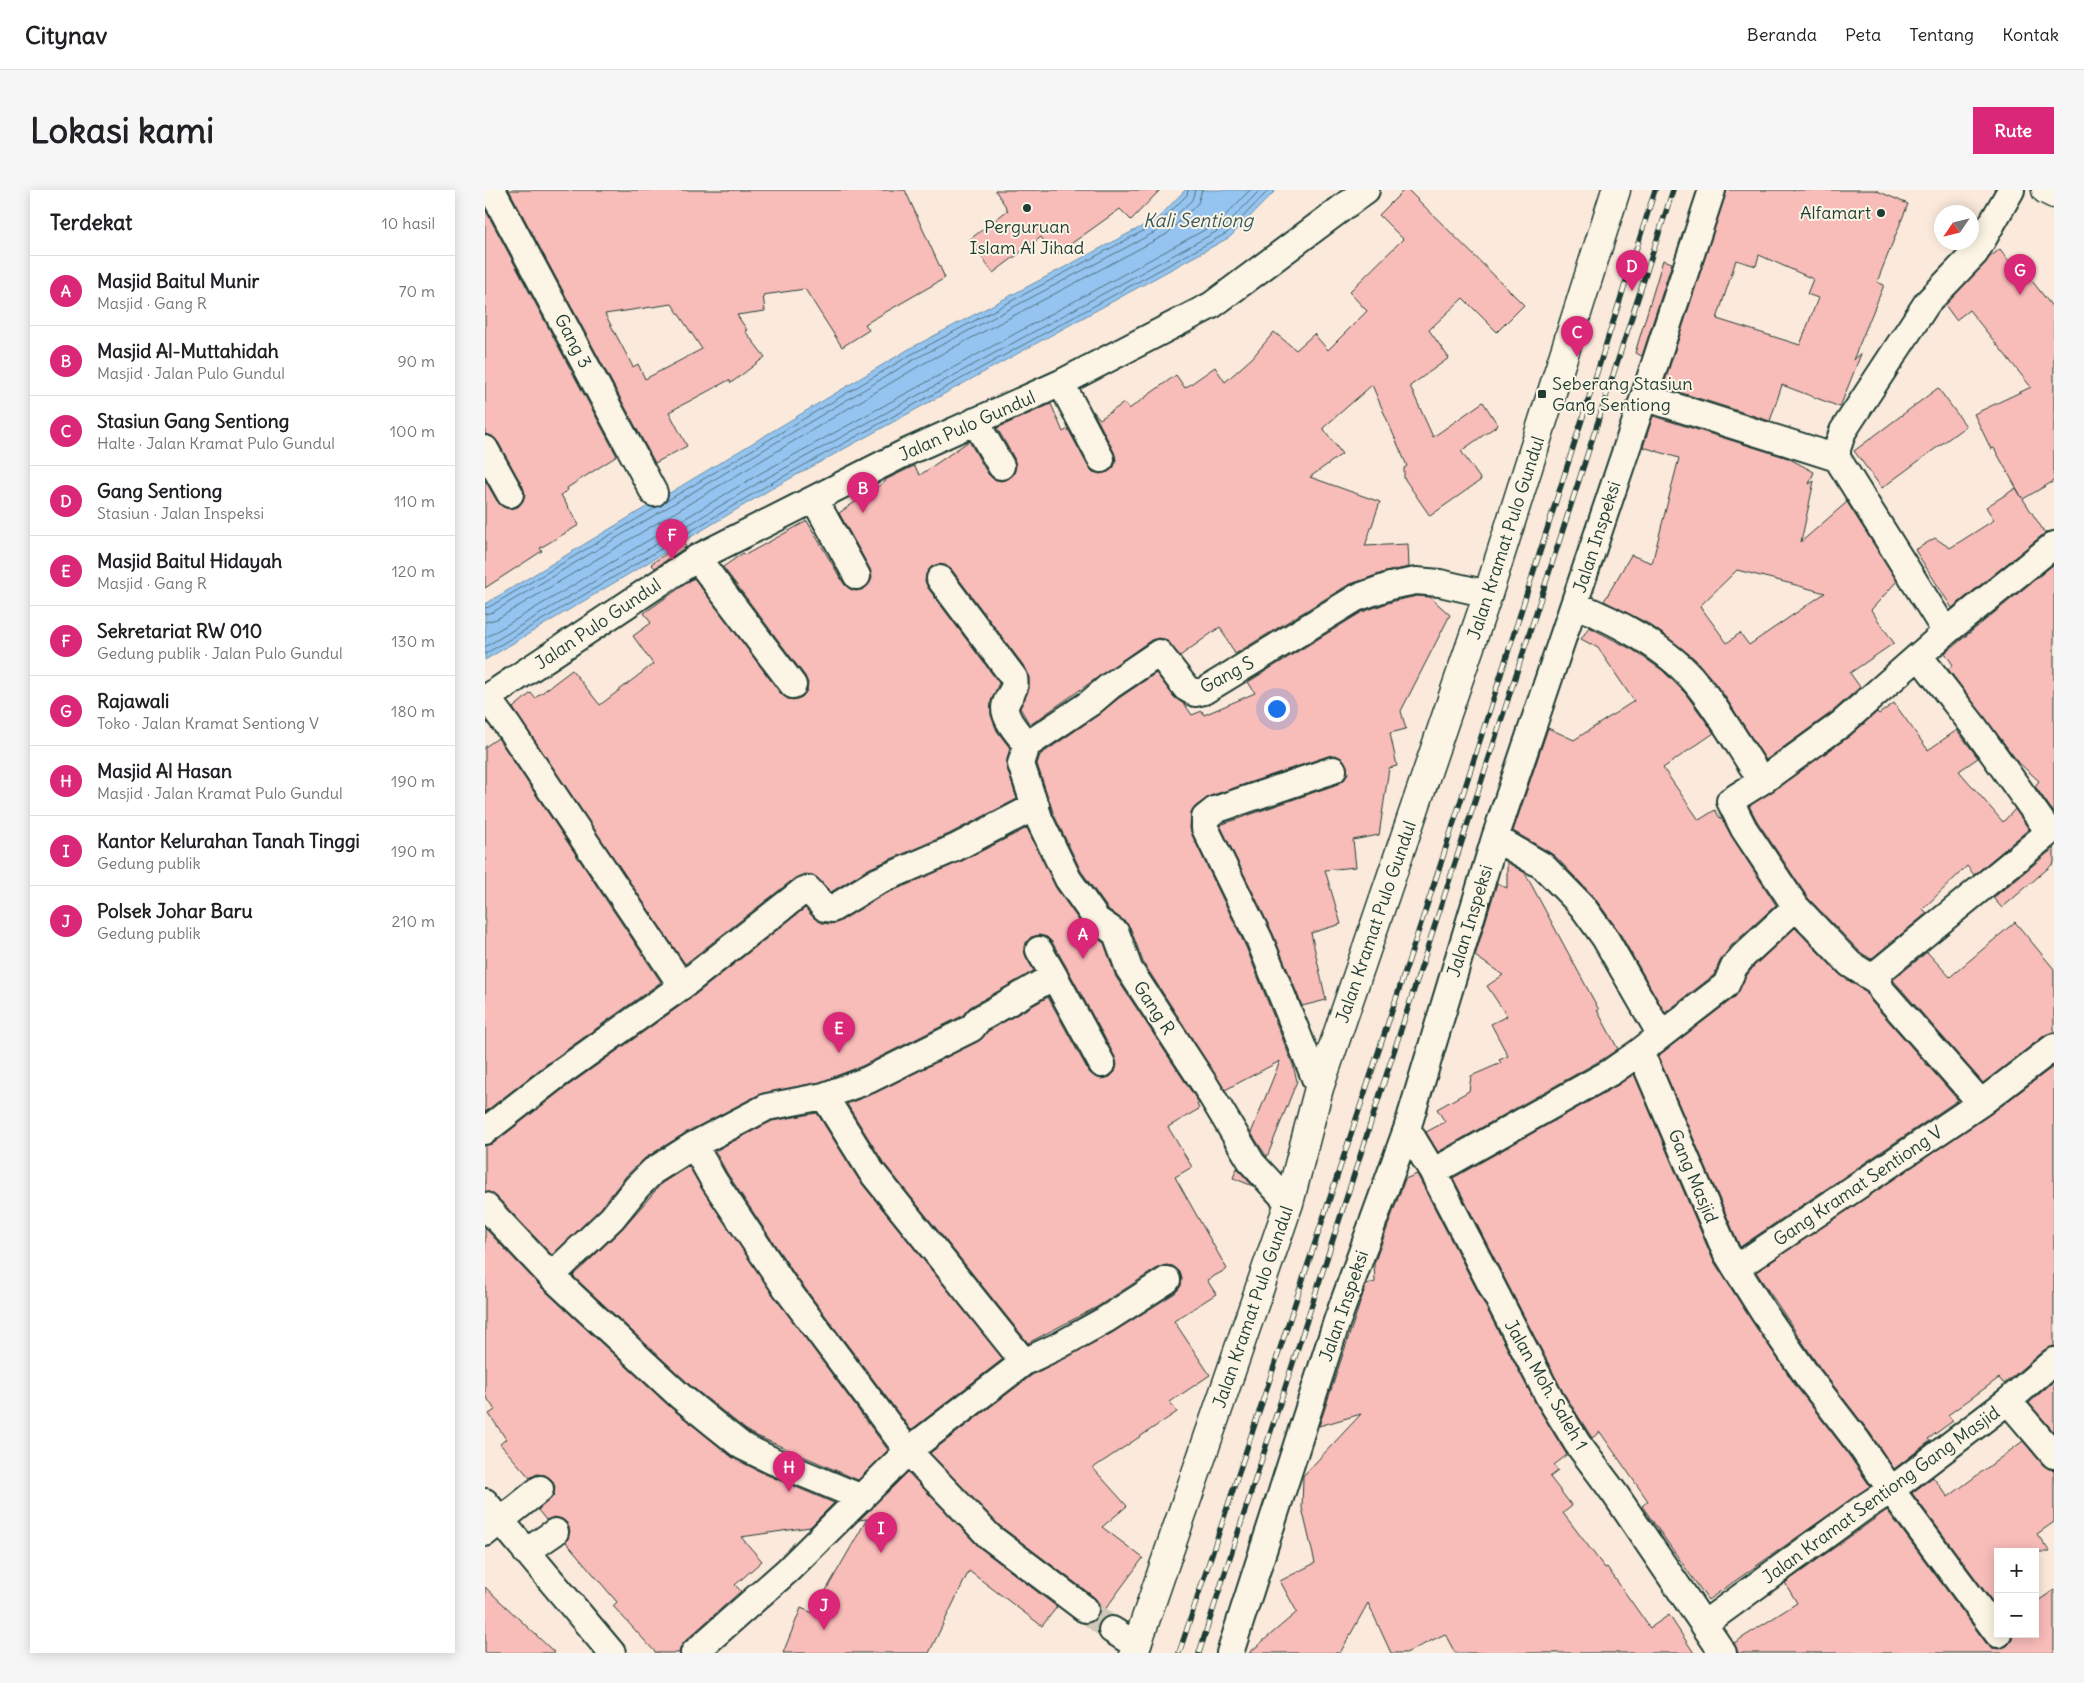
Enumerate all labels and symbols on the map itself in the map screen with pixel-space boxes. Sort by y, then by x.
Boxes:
place label: Alfamart [1800,201,1871,224]
marker: Perguruan Islam Al Jihad [1021,202,1033,214]
north arrow [1934,205,1979,250]
marker: Alfamart [1875,207,1887,219]
water label: Kali Sentiong [1143,208,1254,232]
place label: Perguruan Islam Al Jihad [970,215,1085,259]
pin: D [1616,250,1648,291]
pin: G [2004,254,2036,295]
street label: Gang 3 [550,310,597,372]
pin: C [1561,316,1593,357]
place label: Seberang Stasiun Gang Sentiong [1552,372,1693,416]
street label: Jalan Pulo Gundul [895,385,1039,466]
marker: Seberang Stasiun Gang Sentiong [1536,388,1548,400]
street label: Jalan Kramat Pulo Gundul [1462,433,1549,642]
pin: B [847,472,879,513]
street label: Jalan Inspeksi [1568,478,1625,596]
pin: F [656,519,688,560]
street label: Jalan Pulo Gundul [530,573,665,674]
street label: Gang S [1196,651,1258,698]
your location [1264,696,1290,722]
street label: Jalan Kramat Pulo Gundul [1330,818,1421,1026]
street label: Jalan Inspeksi [1442,862,1497,980]
pin: A [1067,918,1099,959]
street label: Gang R [1129,977,1180,1039]
pin: E [823,1012,855,1053]
street label: Gang Kramat Sentiong V [1769,1120,1947,1251]
street label: Gang Masjid [1663,1125,1724,1227]
street label: Jalan Kramat Pulo Gundul [1207,1203,1298,1411]
street label: Jalan Inspeksi [1314,1247,1373,1364]
street label: Jalan Moh. Saleh 1 [1500,1315,1593,1454]
street label: Jalan Kramat Sentiong Gang Masjid [1757,1400,2004,1589]
pin: H [773,1451,805,1492]
pin: I [865,1512,897,1553]
pin: J [808,1589,840,1630]

